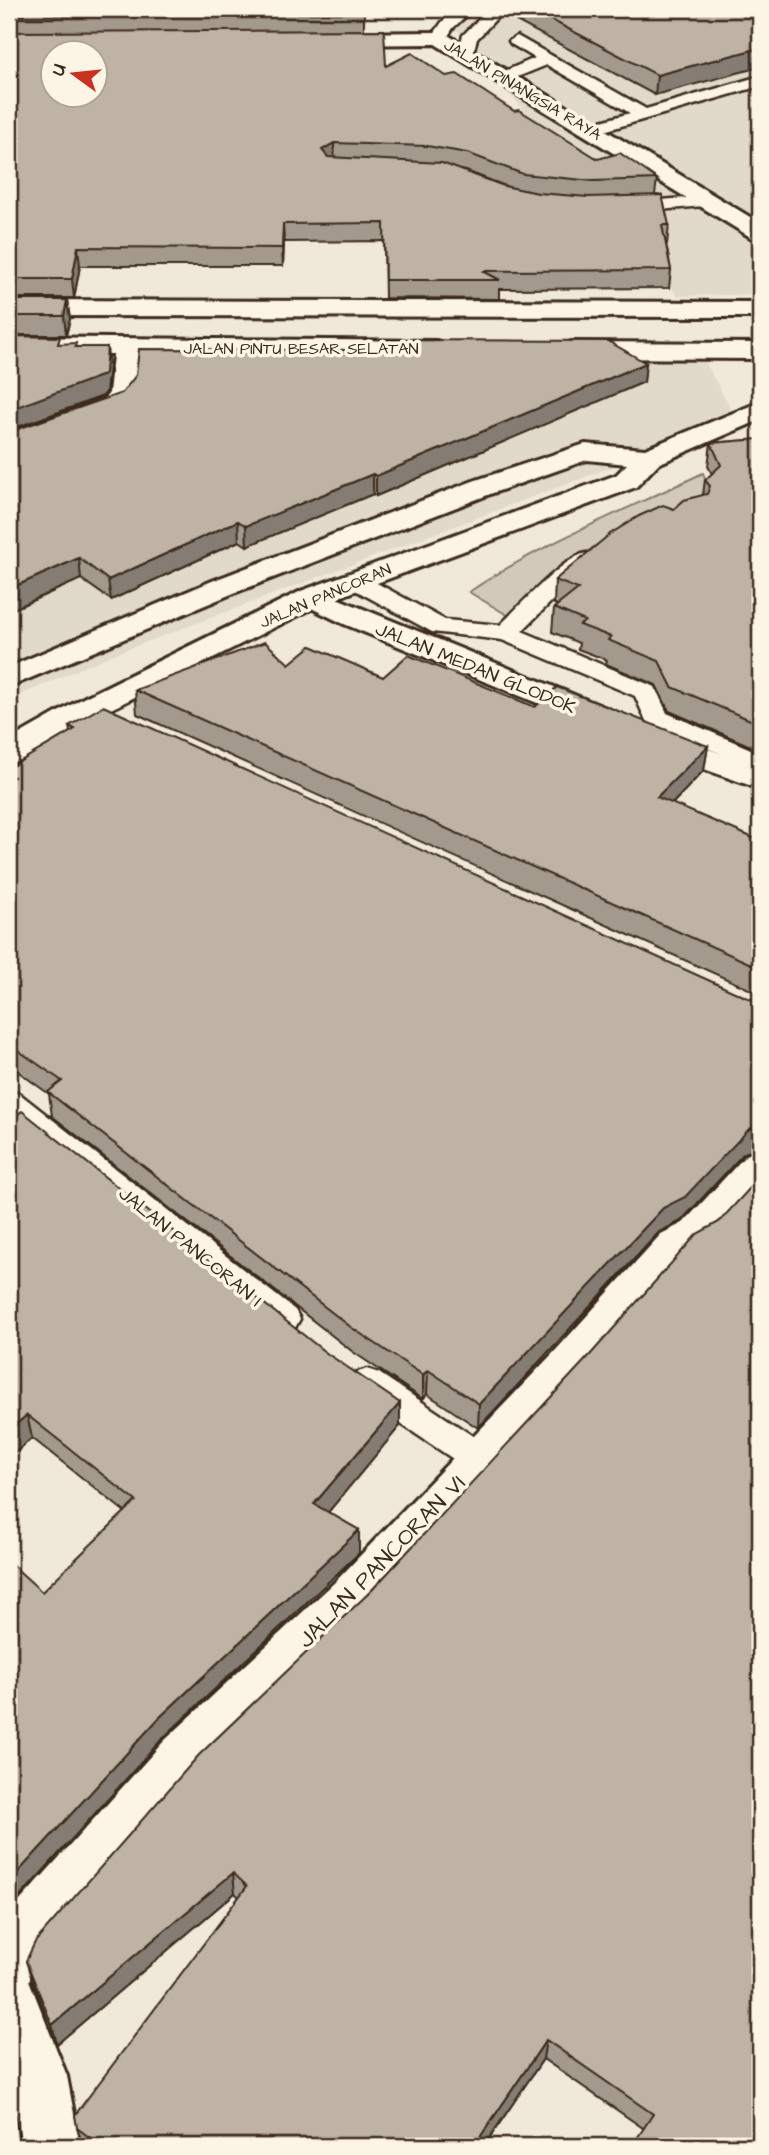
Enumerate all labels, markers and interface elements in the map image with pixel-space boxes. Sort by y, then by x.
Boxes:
street label: JALAN PINANGSIA RAYA [440,34,605,146]
north arrow [38,38,108,108]
text: U [45,61,74,79]
street label: JALAN PINTU BESAR SELATAN [183,338,419,360]
street label: JALAN PANCORAN [256,558,394,634]
street label: JALAN MEDAN GLODOK [371,616,580,721]
street label: JALAN PANCORAN I [113,1181,268,1314]
street label: JALAN PANCORAN VI [291,1468,473,1655]

